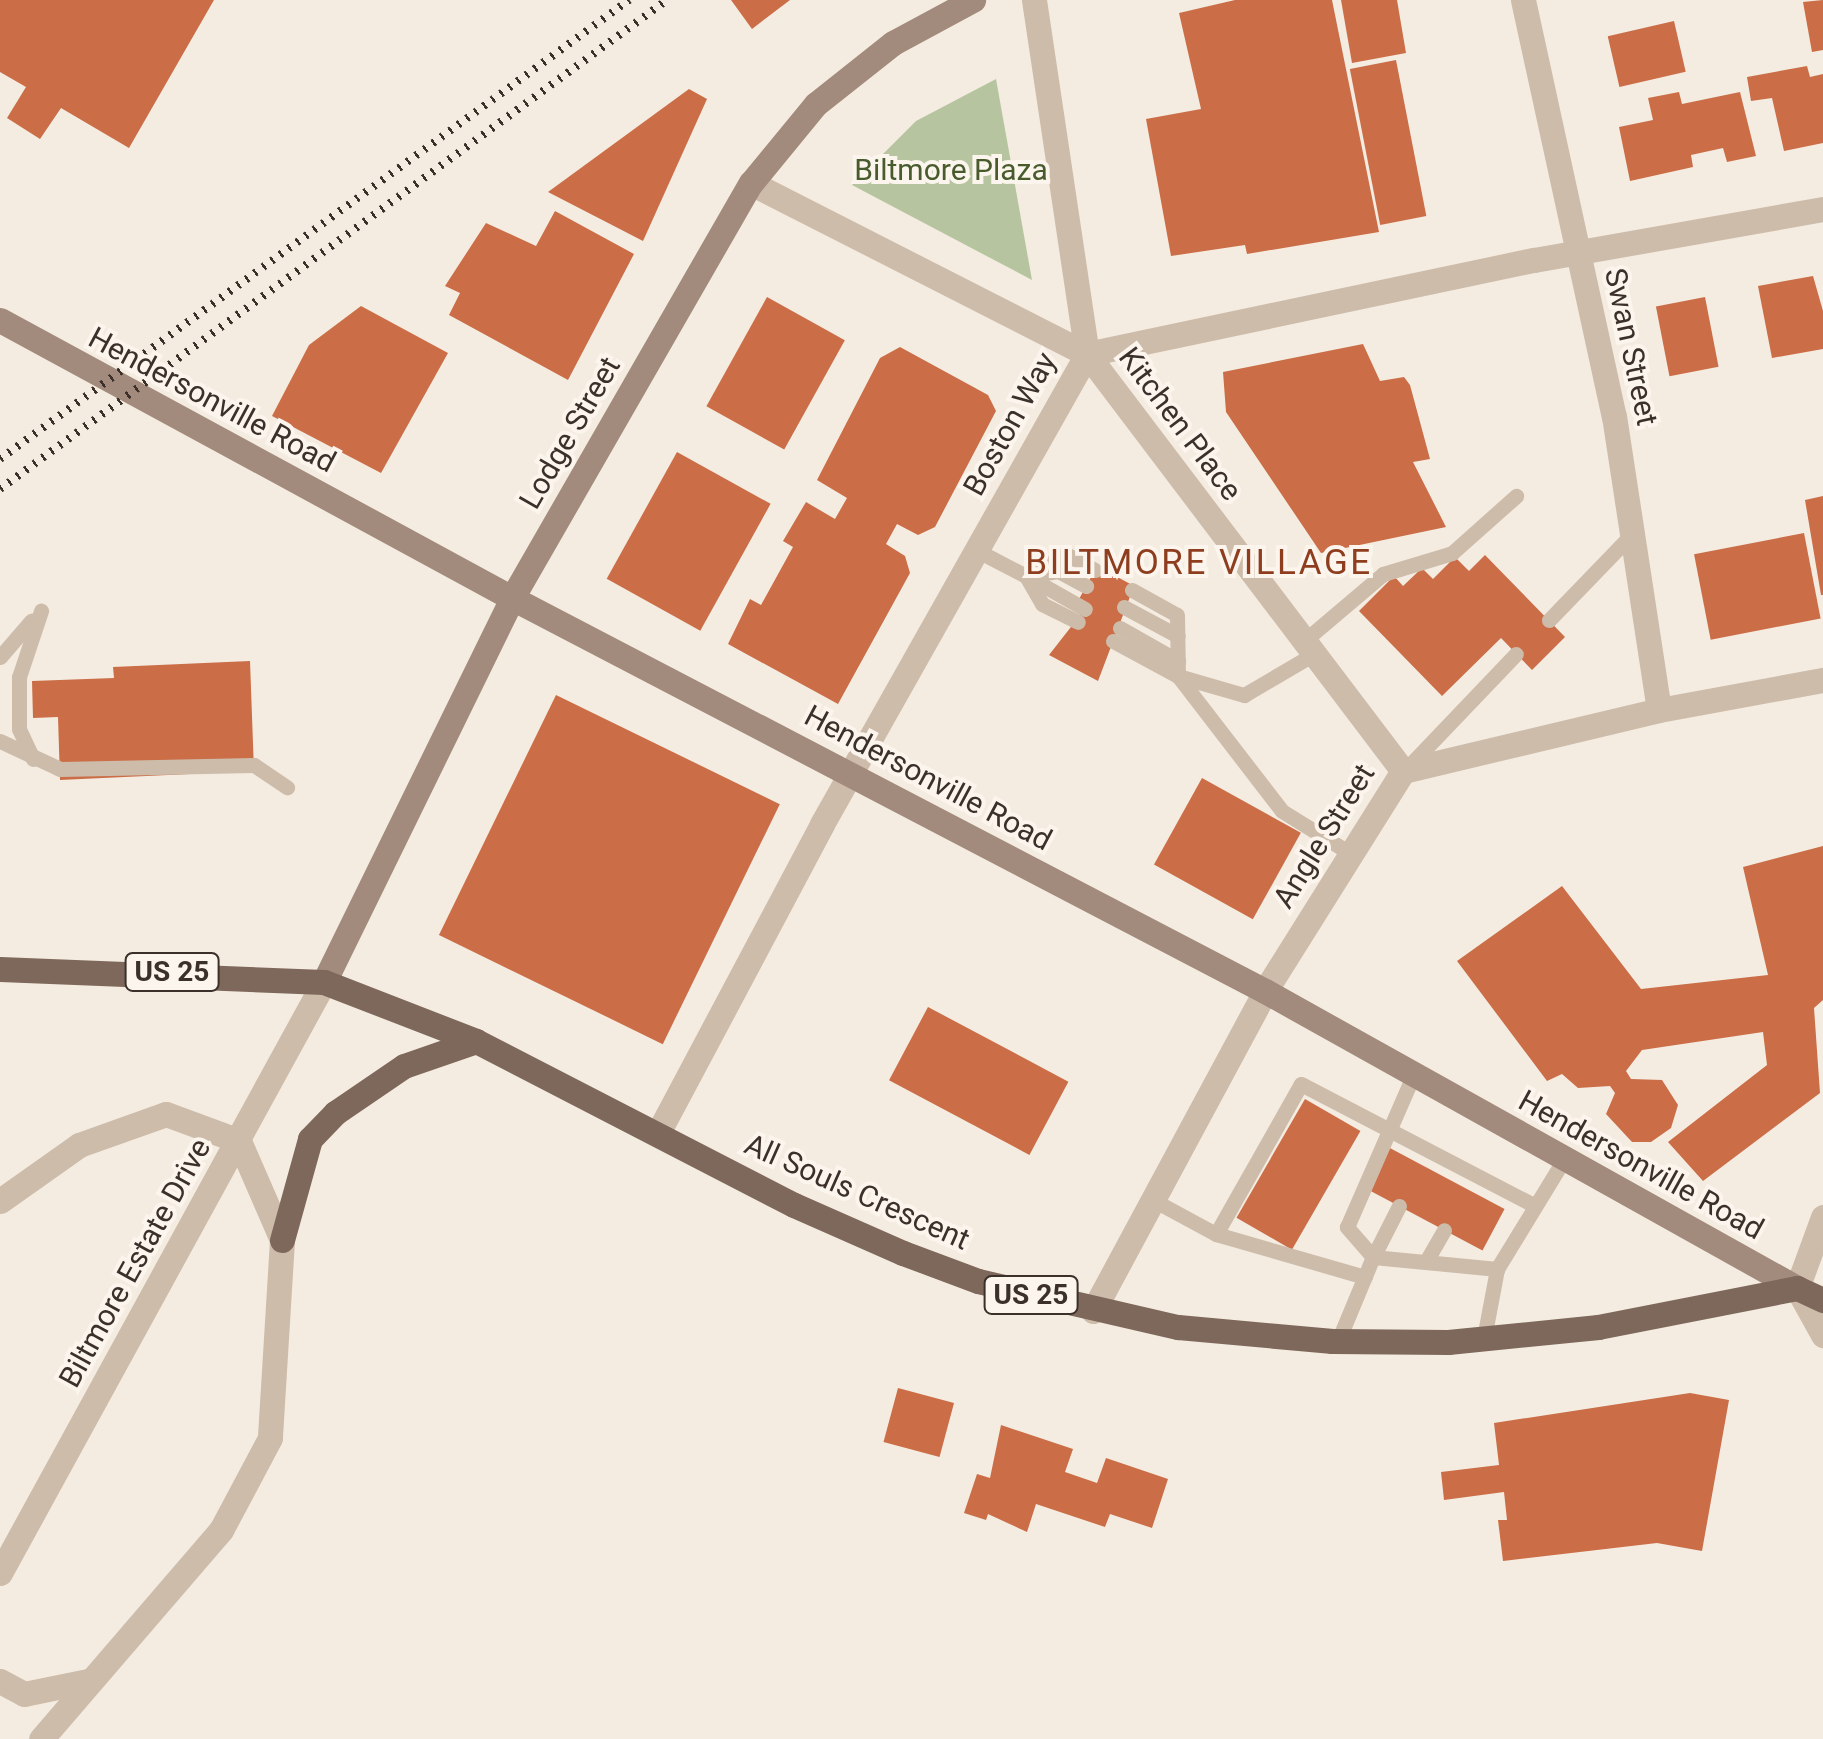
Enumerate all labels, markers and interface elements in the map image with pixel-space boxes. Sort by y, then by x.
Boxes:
park label: Biltmore Plaza [854,152,1048,188]
street label: Swan Street [1597,265,1665,429]
street label: Hendersonville Road [82,320,342,480]
street label: Kitchen Place [1111,340,1249,508]
street label: Boston Way [956,346,1064,502]
street label: Lodge Street [512,351,628,515]
district label: BILTMORE VILLAGE [1025,542,1373,584]
street label: Hendersonville Road [798,698,1058,858]
street label: Angle Street [1266,757,1382,915]
road number: US 25 [124,949,220,995]
street label: Hendersonville Road [1512,1083,1770,1247]
street label: All Souls Crescent [739,1126,975,1258]
street label: Biltmore Estate Drive [52,1132,218,1394]
road number: US 25 [984,1272,1078,1318]

